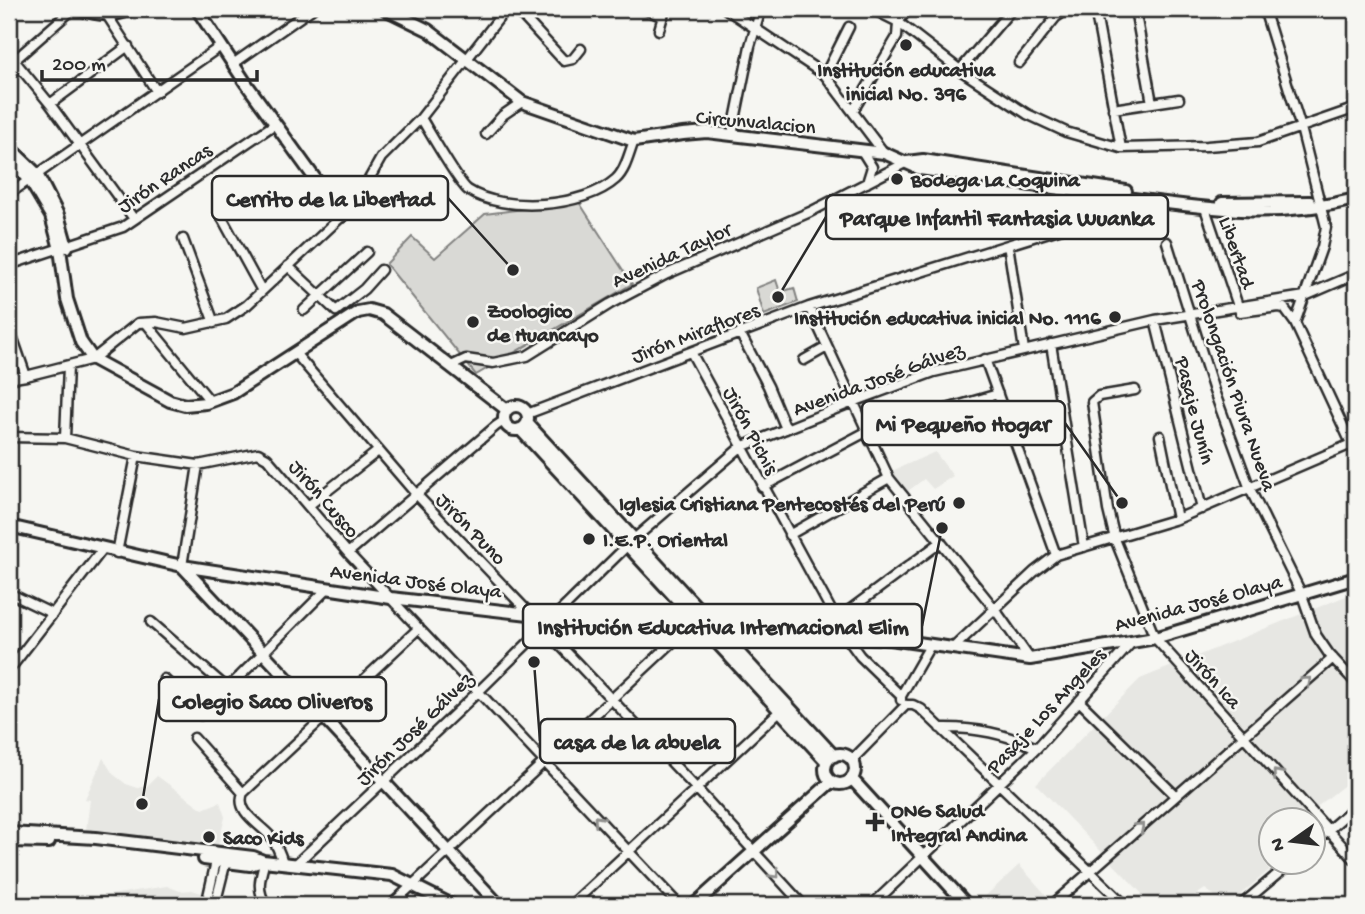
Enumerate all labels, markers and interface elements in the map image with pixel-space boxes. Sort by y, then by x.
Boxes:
marker: Institución educativa inicial No. 396 [898,37,914,53]
scale bar [42,38,257,82]
text: 200 m [52,54,106,79]
place label: Institución educativa inicial No. 396 [817,60,996,109]
street label: Circunvalacion [695,107,817,142]
street label: Jirón Rancas [114,139,219,221]
place label: Bodega La Coquina [910,170,1081,195]
marker: Bodega La Coquina [889,171,905,187]
callout: Cerrito de la Libertad [212,176,448,220]
text: Cerrito de la Libertad [226,188,436,215]
callout: Parque Infantil Fantasia Wuanka [826,195,1168,239]
text: Parque Infantil Fantasia Wuanka [838,207,1155,234]
street label: Libertad [1211,214,1259,294]
street label: Avenida Taylor [609,218,738,296]
street label: Prolongación Piura Nueva [1183,276,1280,496]
street label: Jirón Miraflores [629,299,765,371]
place label: Zoologico de Huancayo [487,301,599,350]
place label: Institución educativa inicial No. 1116 [794,308,1102,333]
marker: Institución educativa inicial No. 1116 [1107,309,1123,325]
marker: Zoologico de Huancayo [465,314,481,330]
street label: Avenida José Gálvez [790,338,969,424]
street label: Pasaje Junín [1167,353,1218,467]
street label: Jirón Pichis [715,383,783,481]
callout: Mi Pequeño Hogar [862,401,1065,445]
text: Mi Pequeño Hogar [876,413,1053,440]
street label: Jirón Cusco [281,456,363,545]
street label: Jirón Puno [429,489,510,572]
place label: Iglesia Cristiana Pentecostés del Perú [619,494,945,519]
marker: Iglesia Cristiana Pentecostés del Perú [951,495,967,511]
place label: I.E.P. Oriental [603,530,728,555]
marker: I.E.P. Oriental [581,531,597,547]
street label: Avenida José Olaya [328,561,504,607]
street label: Avenida José Olaya [1112,571,1287,640]
callout: Institución Educativa Internacional Elim [523,604,922,648]
text: Institución Educativa Internacional Elim [537,616,910,643]
street label: Pasaje Los Angeles [982,643,1114,782]
street label: Jirón Ica [1178,645,1246,717]
street label: Jirón José Gálvez [353,668,481,793]
callout: Colegio Saco Oliveros [159,677,386,721]
one-way arrow [1298,677,1311,689]
text: Colegio Saco Oliveros [172,690,373,717]
callout: casa de la abuela [540,719,735,763]
text: casa de la abuela [554,731,722,758]
one-way arrow [1273,769,1285,782]
place label: ONG Salud Integral Andina [891,801,1028,850]
north arrow [1256,806,1326,876]
marker: ONG Salud Integral Andina [865,812,885,832]
one-way arrow [594,815,607,828]
one-way arrow [1132,823,1145,835]
place label: Saco Kids [223,828,305,853]
marker: Saco Kids [201,829,217,845]
text: N [1266,835,1292,853]
one-way arrow [766,866,779,879]

